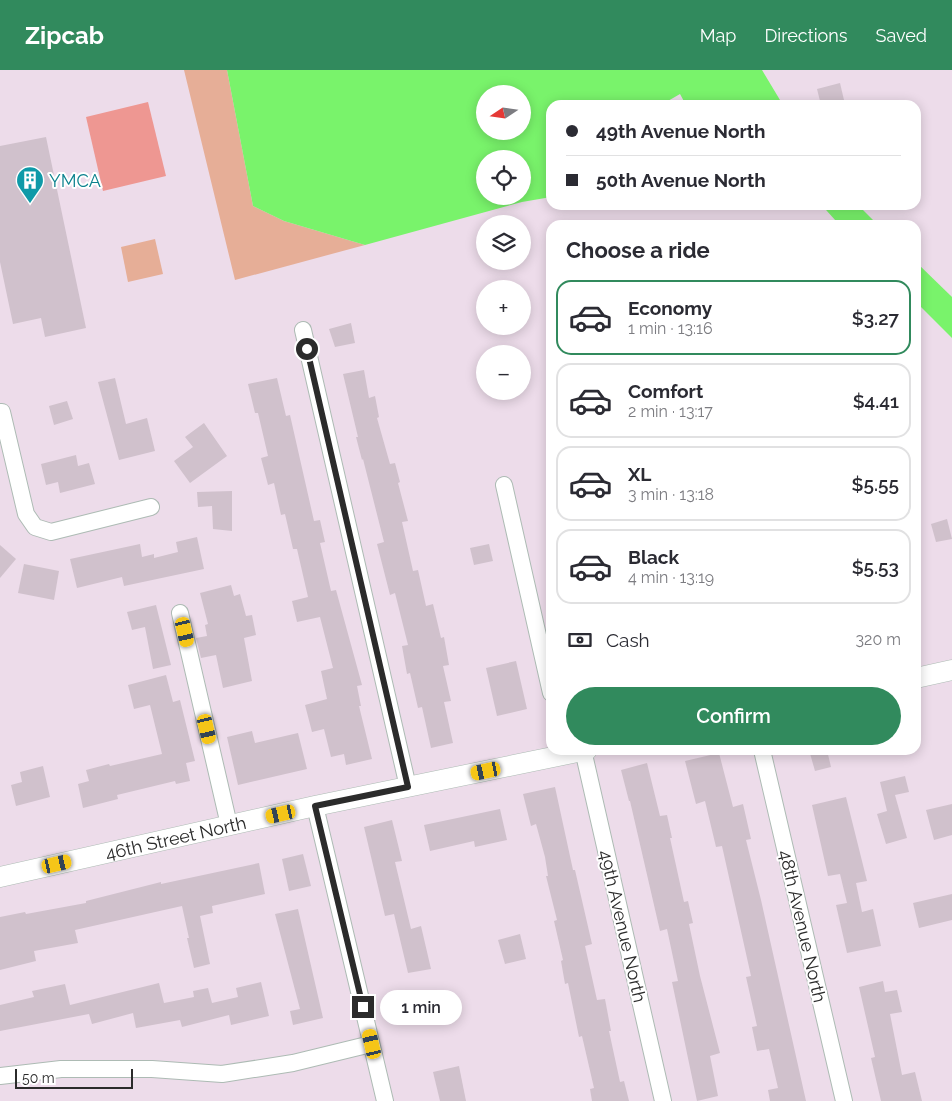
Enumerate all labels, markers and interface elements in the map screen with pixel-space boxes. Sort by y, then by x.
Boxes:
text: Zipcab [25,21,104,50]
text: Map [700,25,736,46]
text: Directions [764,25,848,46]
text: Saved [876,25,927,46]
north arrow [476,85,531,140]
map controls [476,85,531,400]
text: 49th Avenue North [596,120,766,142]
button: locate [476,150,531,205]
building icon: YMCA [15,165,45,204]
text: 50th Avenue North [596,169,766,191]
place label: YMCA [49,170,101,191]
button: layers [476,215,531,270]
text: Choose a ride [566,237,710,263]
button: + [476,280,531,335]
icon: car [568,295,613,340]
text: Economy [628,297,712,319]
text: $3.27 [852,307,899,329]
text: 1 min · 13:16 [628,319,713,338]
route start [296,338,318,360]
button: − [476,345,531,400]
icon: car [568,378,613,423]
text: Comfort [628,380,703,402]
text: $4.41 [853,390,899,412]
text: 2 min · 13:17 [628,402,713,421]
icon: car [568,461,613,506]
text: XL [628,463,651,485]
text: $5.55 [852,473,899,495]
text: 3 min · 13:18 [628,485,714,504]
icon: car [568,544,613,589]
text: Black [628,546,679,568]
text: $5.53 [852,556,899,578]
text: 4 min · 13:19 [628,568,714,587]
car [174,616,195,648]
icon: cash [566,626,594,654]
text: Cash [606,629,650,651]
text: 320 m [856,630,901,649]
button: Confirm [566,687,901,745]
car [196,713,217,745]
car [469,761,502,781]
car [264,803,297,825]
street label: 46th Street North [103,811,248,863]
street label: 49th Avenue North [595,848,651,1004]
street label: 48th Avenue North [775,848,831,1004]
car [40,853,73,875]
callout: 1 min [380,990,463,1024]
route end [352,996,374,1018]
text: 1 min [401,998,441,1017]
car [361,1028,382,1060]
scale bar [15,1066,132,1089]
text: 50 m [22,1070,55,1086]

